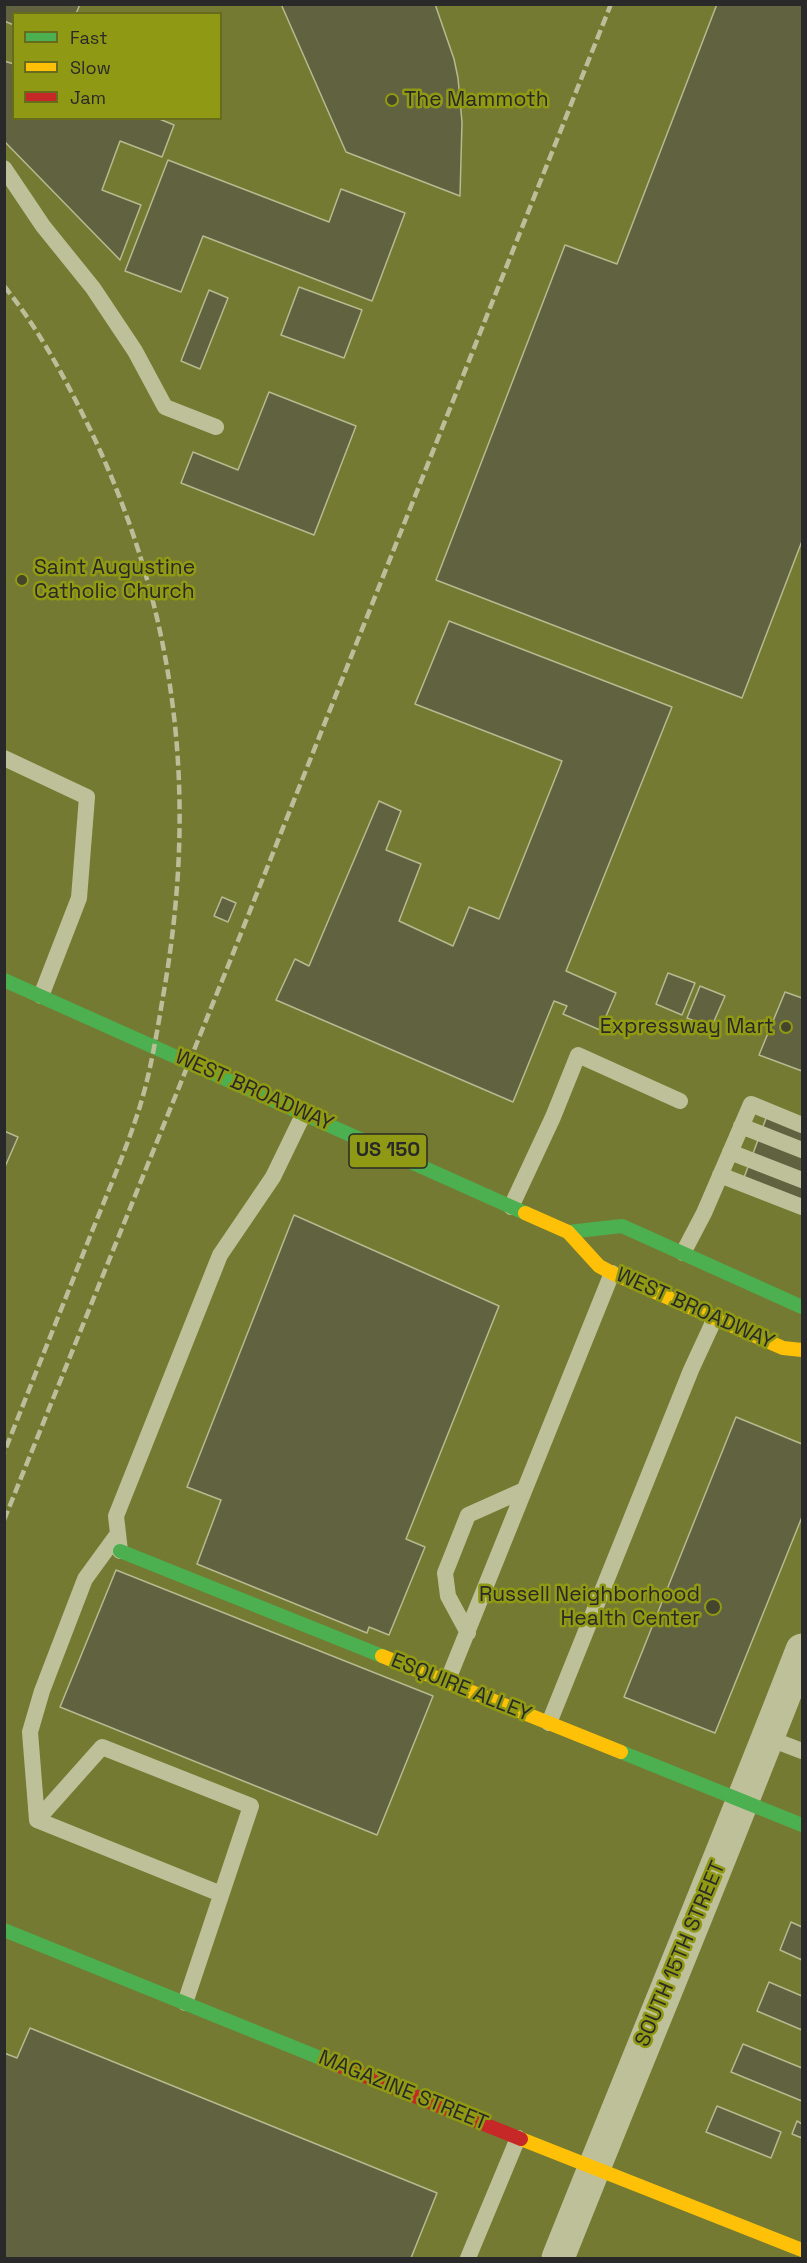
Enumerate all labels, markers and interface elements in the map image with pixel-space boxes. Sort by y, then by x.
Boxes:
legend [12,12,222,120]
text: Fast [70,26,107,49]
text: Slow [70,56,111,79]
text: Jam [70,86,106,109]
place label: The Mammoth [404,87,549,113]
marker: The Mammoth [385,93,399,107]
place label: Saint Augustine Catholic Church [34,555,195,605]
marker: Saint Augustine Catholic Church [15,573,29,587]
place label: Expressway Mart [600,1014,774,1040]
marker: Expressway Mart [779,1020,793,1034]
street label: WEST BROADWAY [171,1045,337,1137]
road number: US 150 [349,1134,427,1168]
street label: WEST BROADWAY [612,1263,778,1355]
place label: Russell Neighborhood Health Center [479,1582,700,1632]
marker: Russell Neighborhood Health Center [704,1598,722,1616]
street label: ESQUIRE ALLEY [387,1648,535,1728]
street label: SOUTH 15TH STREET [630,1857,732,2051]
street label: MAGAZINE STREET [315,2046,491,2136]

